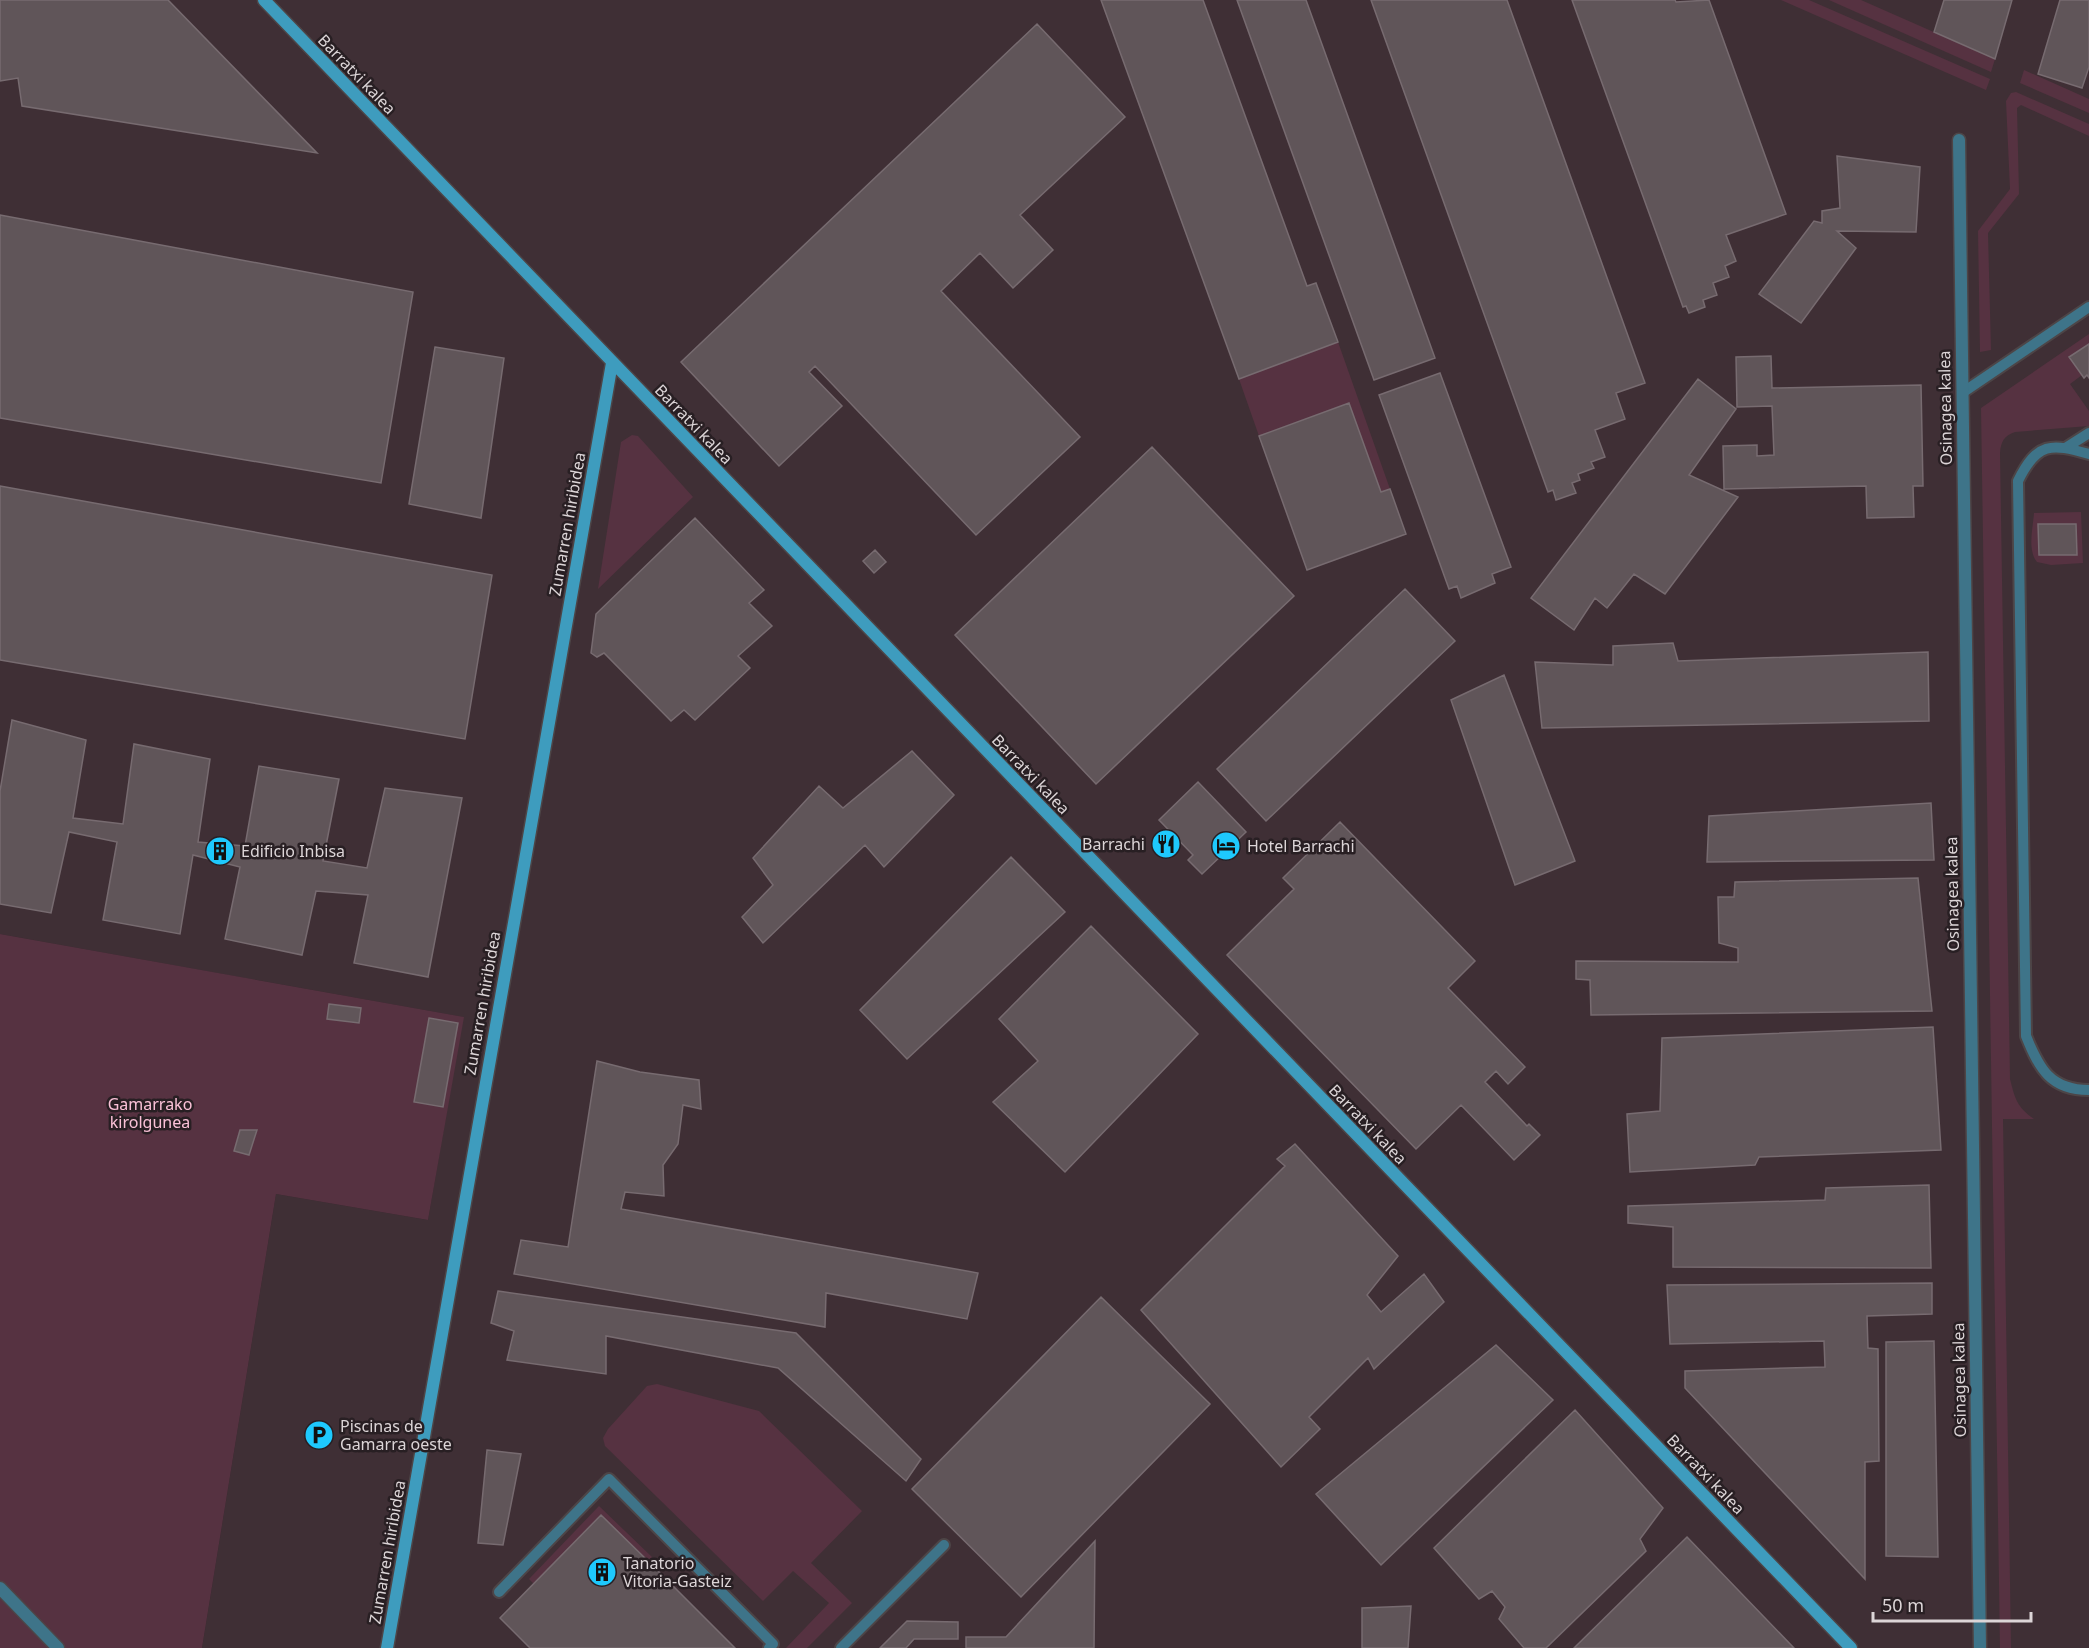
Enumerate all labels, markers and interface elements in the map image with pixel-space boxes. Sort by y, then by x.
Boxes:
street label: Barratxi kalea [313,29,401,119]
street label: Osinagea kalea [1933,350,1957,466]
street label: Barratxi kalea [650,379,738,469]
street label: Zumarren hiribidea [544,450,590,598]
street label: Barratxi kalea [987,729,1075,819]
restaurant icon: Barrachi [1150,828,1182,860]
hotel icon: Hotel Barrachi [1210,830,1242,862]
place label: Barrachi [1082,833,1145,855]
building icon: Edificio Inbisa [204,835,236,867]
place label: Hotel Barrachi [1247,835,1355,857]
street label: Osinagea kalea [1940,836,1964,952]
place label: Edificio Inbisa [241,840,345,862]
street label: Zumarren hiribidea [459,929,505,1077]
street label: Barratxi kalea [1324,1079,1412,1169]
park label: Gamarrako kirolgunea [108,1093,192,1133]
street label: Osinagea kalea [1947,1322,1971,1438]
place label: Piscinas de Gamarra oeste [340,1415,452,1455]
parking icon: Piscinas de Gamarra oeste [303,1419,335,1451]
street label: Barratxi kalea [1662,1429,1750,1519]
street label: Zumarren hiribidea [364,1478,410,1626]
place label: Tanatorio Vitoria-Gasteiz [623,1552,732,1592]
building icon: Tanatorio Vitoria-Gasteiz [586,1556,618,1588]
scale bar [1873,1585,2030,1623]
text: 50 m [1882,1593,1924,1617]

